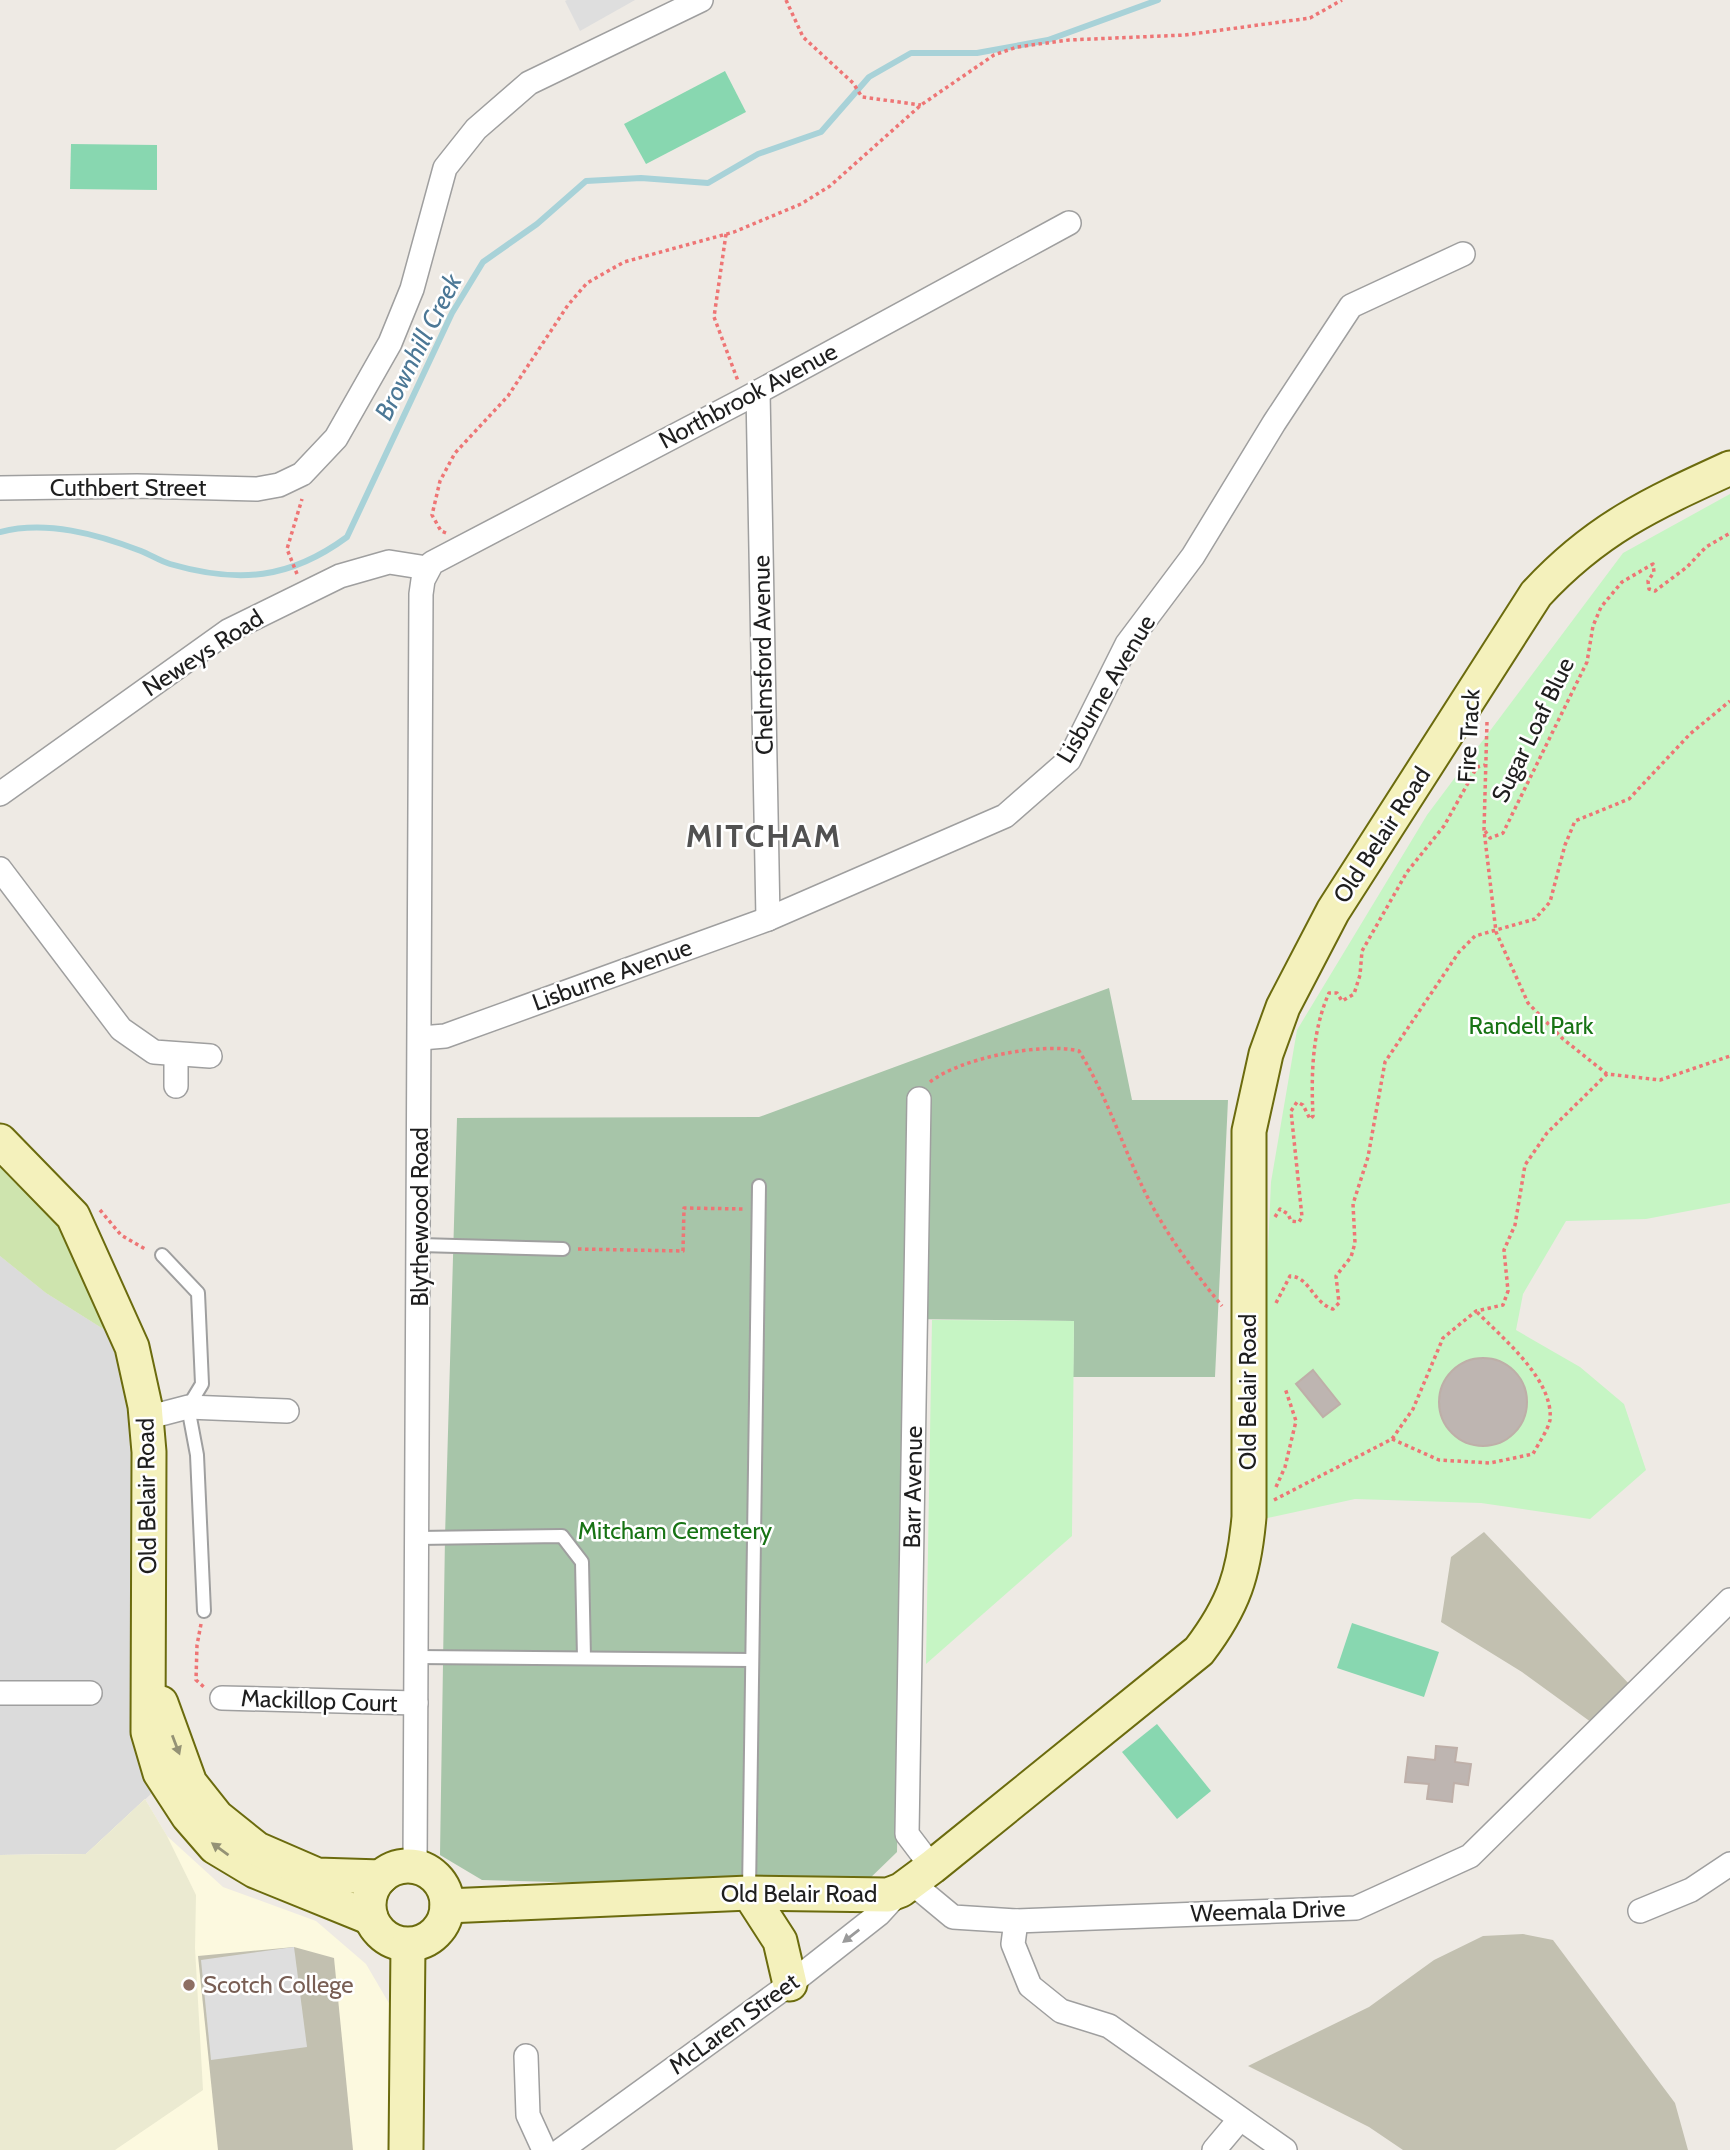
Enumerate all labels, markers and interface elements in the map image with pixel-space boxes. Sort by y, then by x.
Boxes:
water label: Brownhill Creek [367,268,469,425]
street label: Northbrook Avenue [654,336,842,455]
street label: Cuthbert Street [50,473,206,502]
street label: Chelmsford Avenue [746,555,779,755]
street label: Neweys Road [137,603,268,702]
street label: Lisburne Avenue [1050,609,1161,768]
street label: Sugar Loaf Blue [1485,653,1580,807]
street label: Fire Track [1452,688,1485,784]
street label: Old Belair Road [1327,761,1436,908]
district label: MITCHAM [686,816,842,855]
street label: Lisburne Avenue [528,932,696,1017]
park label: Randell Park [1469,1011,1594,1040]
street label: Blythewood Road [405,1127,434,1307]
street label: Old Belair Road [1233,1314,1262,1470]
street label: Old Belair Road [131,1418,162,1575]
street label: Barr Avenue [897,1425,928,1549]
park label: Mitcham Cemetery [578,1516,772,1545]
street label: Mackillop Court [240,1683,398,1718]
one-way arrow [170,1735,181,1756]
one-way arrow [211,1842,229,1856]
street label: Old Belair Road [721,1879,877,1908]
street label: Weemala Drive [1190,1893,1346,1928]
one-way arrow [843,1928,861,1943]
street label: McLaren Street [663,1967,804,2080]
place label: Scotch College [203,1970,353,1999]
marker: Scotch College [181,1977,197,1993]

